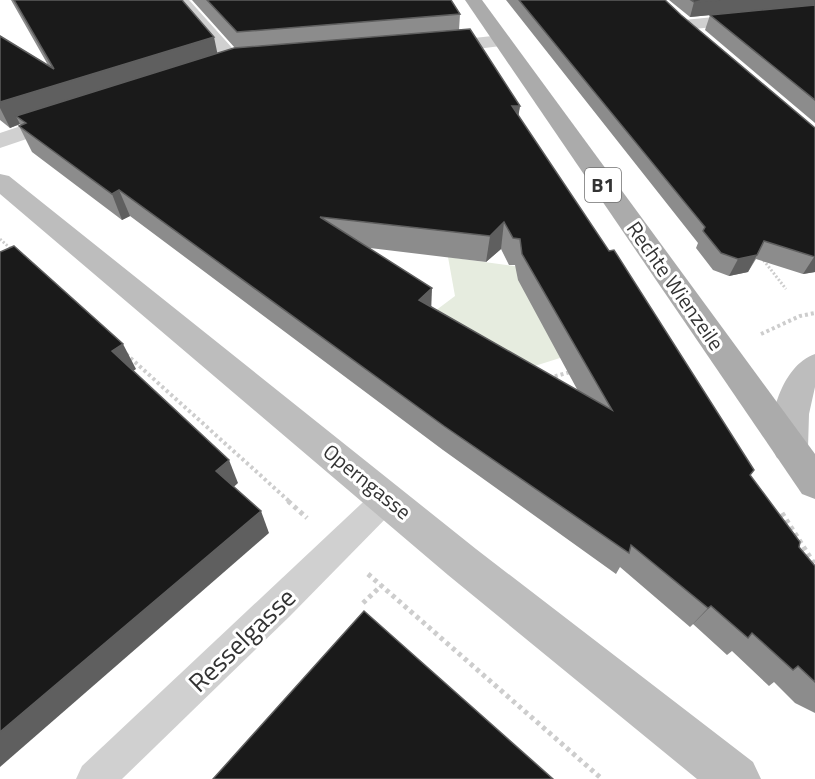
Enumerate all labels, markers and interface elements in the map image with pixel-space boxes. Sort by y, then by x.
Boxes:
road number: B1 [585,168,621,202]
street label: Rechte Wienzeile [619,214,732,357]
street label: Operngasse [317,436,419,527]
street label: Resselgasse [179,578,304,701]

